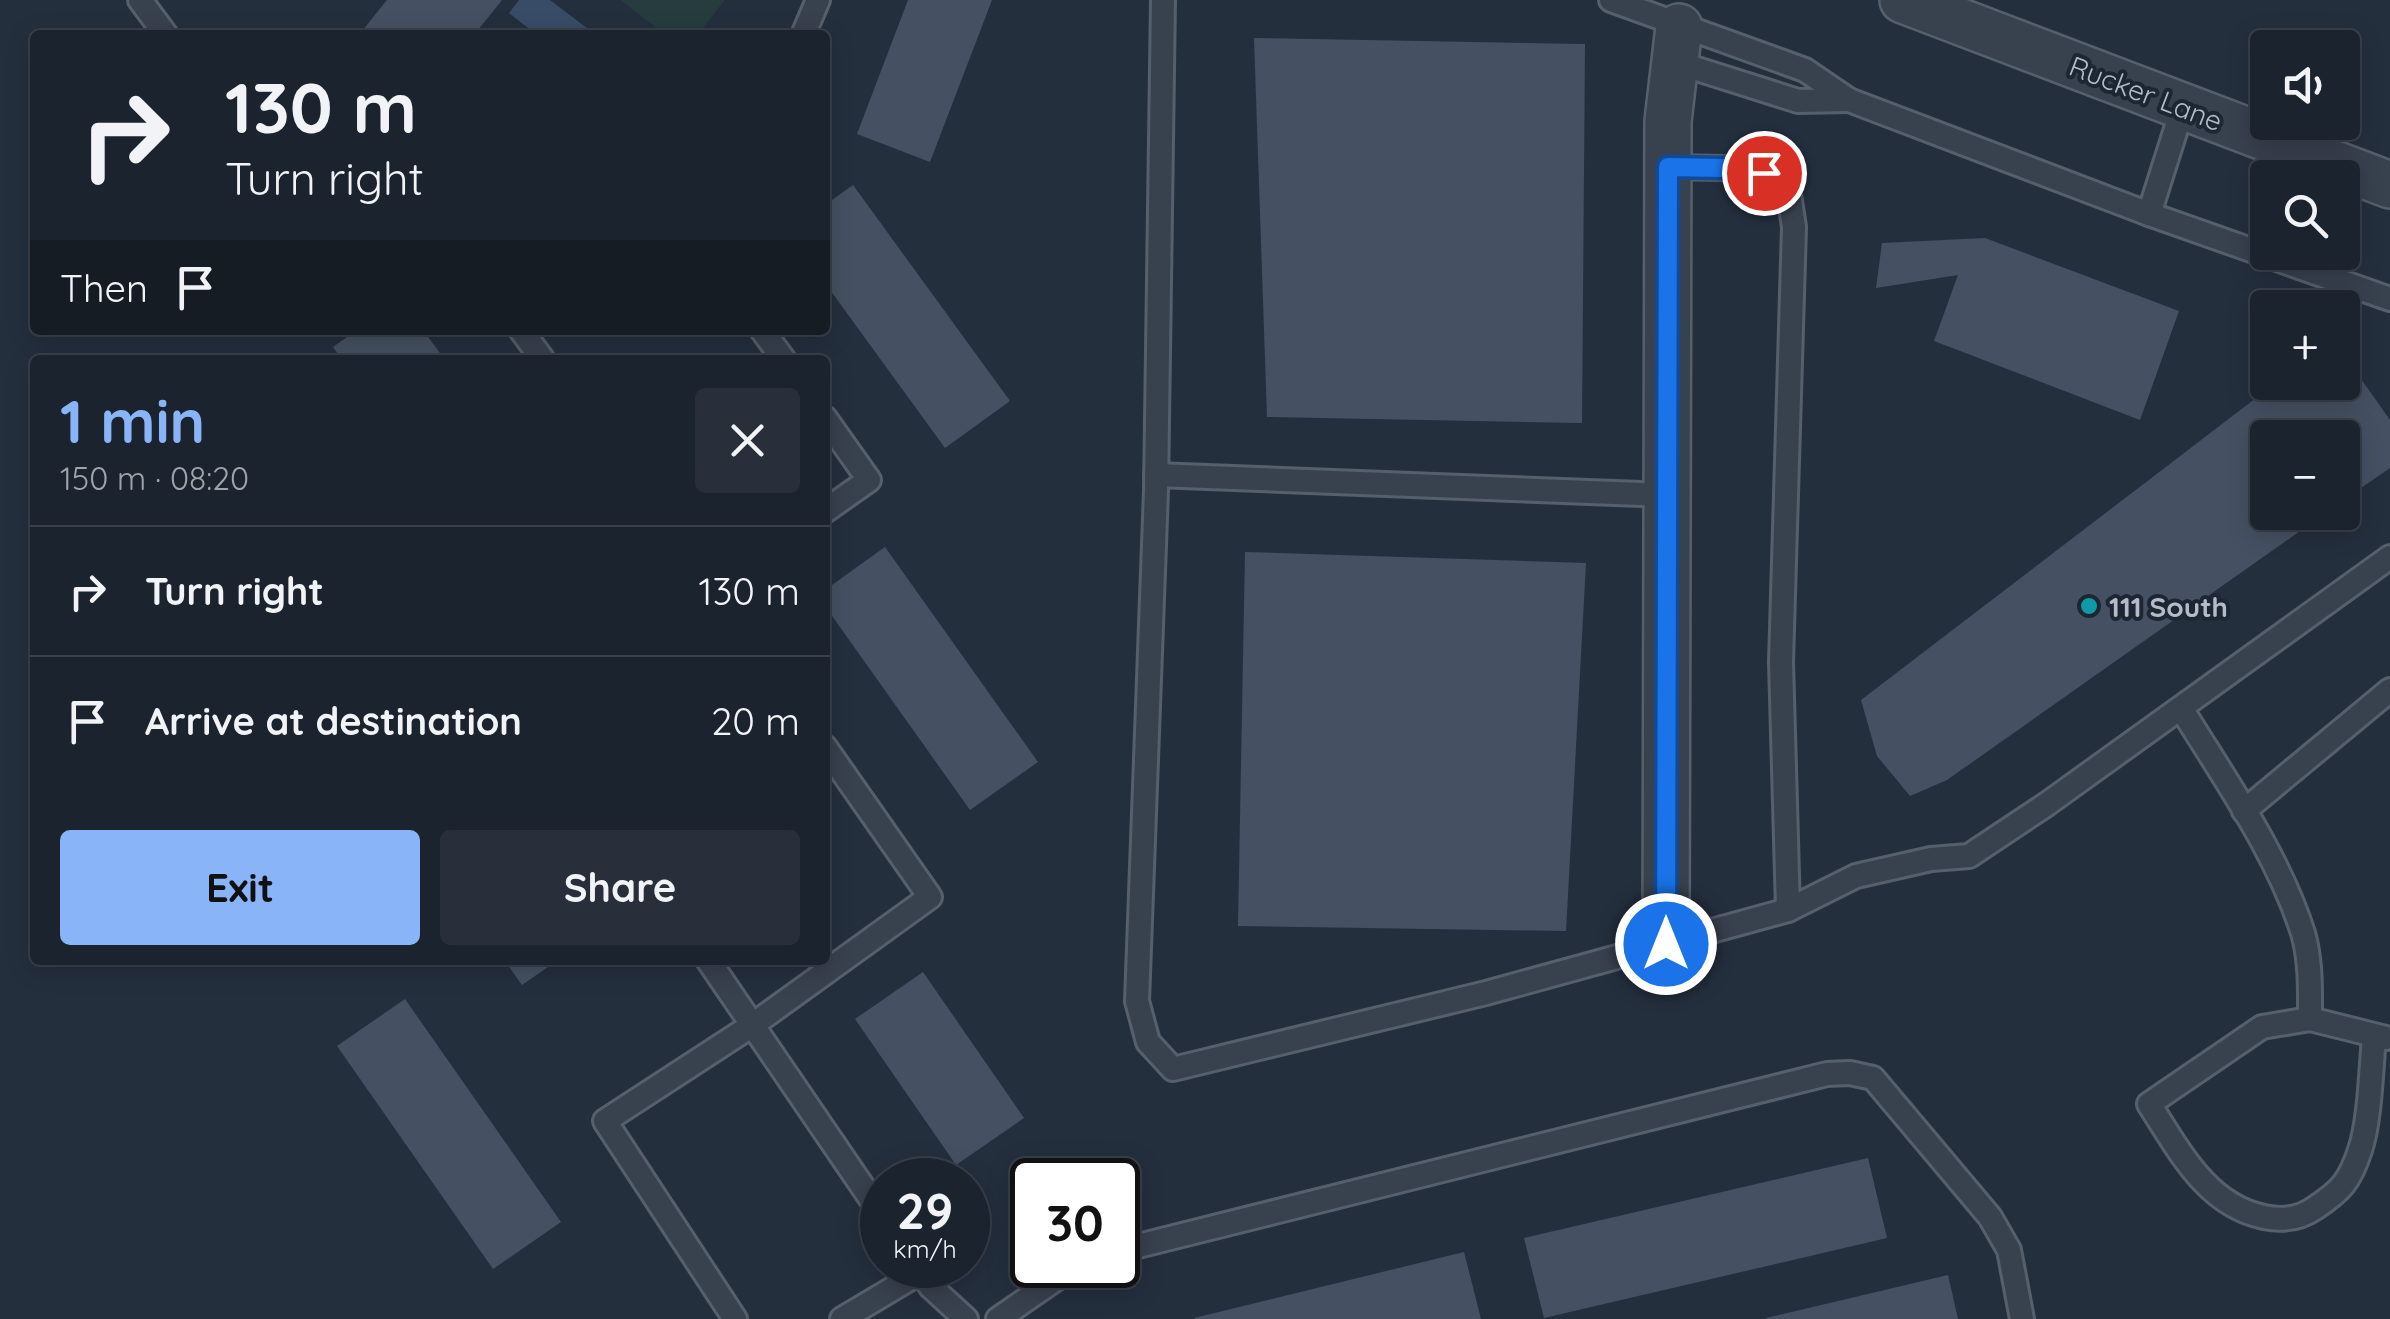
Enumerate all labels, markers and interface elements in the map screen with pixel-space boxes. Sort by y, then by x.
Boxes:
map controls [2250,30,2360,530]
button: sound [2250,30,2360,140]
street label: Rucker Lane [2064,48,2228,138]
text: 130 m [225,63,417,151]
icon: right [60,70,190,200]
pin [1722,131,1807,216]
icon: arrive [1737,146,1792,201]
text: Turn right [225,150,424,206]
button: search [2250,160,2360,270]
icon: arrive [168,260,223,315]
text: Then [60,264,148,312]
button: + [2250,290,2360,400]
text: 1 min [60,383,205,458]
button: close [695,388,800,493]
button: − [2250,420,2360,530]
text: 150 m · 08:20 [60,458,249,498]
icon: right [60,564,115,619]
text: Turn right [145,567,324,615]
text: 130 m [698,567,800,615]
place label: 111 South [2109,589,2228,624]
marker: 111 South [2078,595,2100,617]
icon: arrive [60,694,115,749]
text: Arrive at destination [145,697,522,745]
text: 20 m [711,697,800,745]
button: Exit [60,830,420,945]
button: Share [440,830,800,945]
position arrow [1614,892,1718,996]
speed limit sign: 30 [1010,1158,1140,1288]
text: 29 [897,1179,953,1242]
text: km/h [893,1233,957,1264]

